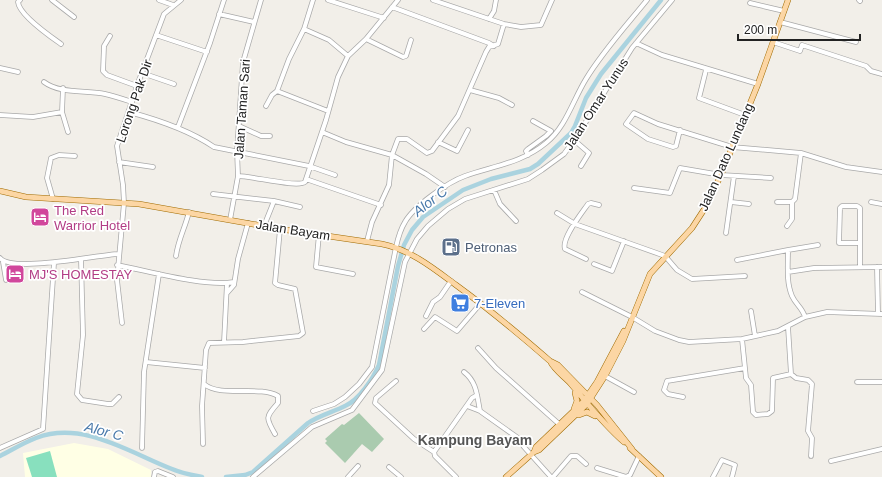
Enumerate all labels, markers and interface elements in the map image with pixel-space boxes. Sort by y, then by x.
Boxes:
scale bar [738,16,860,42]
text: 200 m [744,23,777,37]
street label: Jalan Omar Yunus [561,55,632,153]
street label: Lorong Pak Dir [113,57,155,144]
street label: Jalan Taman Sari [231,58,253,160]
street label: Jalan Dato Lundang [695,101,757,213]
water label: Alor C [409,182,451,220]
place label: The Red Warrior Hotel [54,203,130,233]
hotel icon: The Red Warrior Hotel [29,206,51,228]
street label: Jalan Bayam [255,217,331,243]
fuel station icon: Petronas [440,236,462,258]
place label: Petronas [465,240,518,255]
hotel icon: MJ'S HOMESTAY [4,263,26,285]
place label: MJ'S HOMESTAY [29,267,132,282]
supermarket icon: 7-Eleven [449,292,471,314]
place label: 7-Eleven [474,296,525,311]
water label: Alor C [82,418,126,444]
district label: Kampung Bayam [418,432,532,448]

